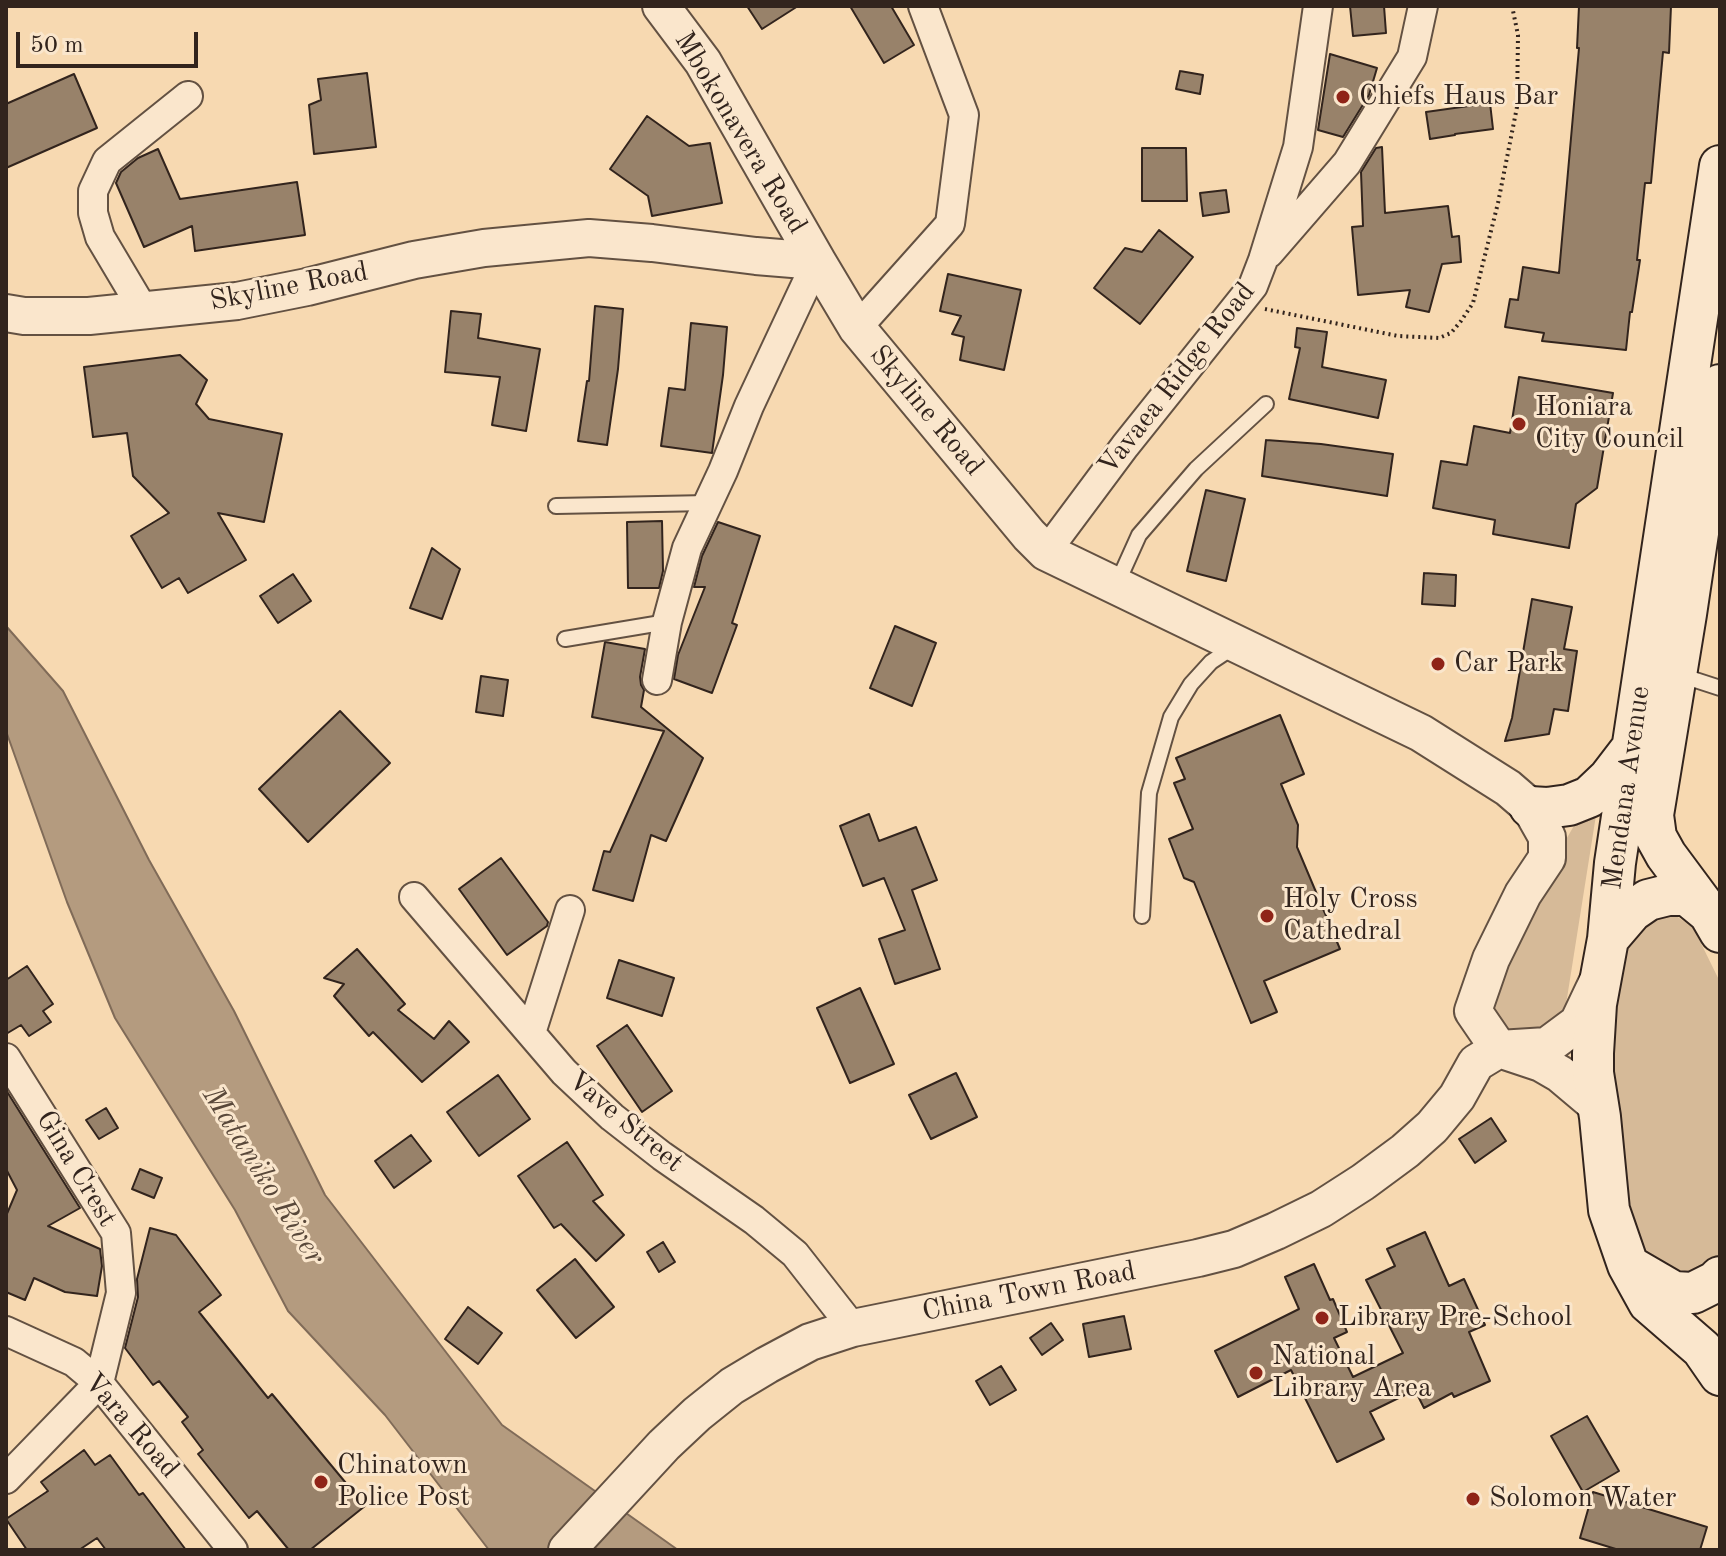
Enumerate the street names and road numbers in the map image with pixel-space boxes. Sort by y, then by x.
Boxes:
street label: Mbokonavera Road [666,26,814,240]
street label: Skyline Road [207,255,371,319]
street label: Vavaea Ridge Road [1091,276,1263,482]
street label: Skyline Road [862,339,990,483]
street label: Mendana Avenue [1596,684,1658,892]
street label: Vave Street [560,1064,690,1180]
street label: Gina Crest [28,1105,124,1233]
street label: China Town Road [919,1255,1139,1329]
street label: Vara Road [76,1366,186,1486]

